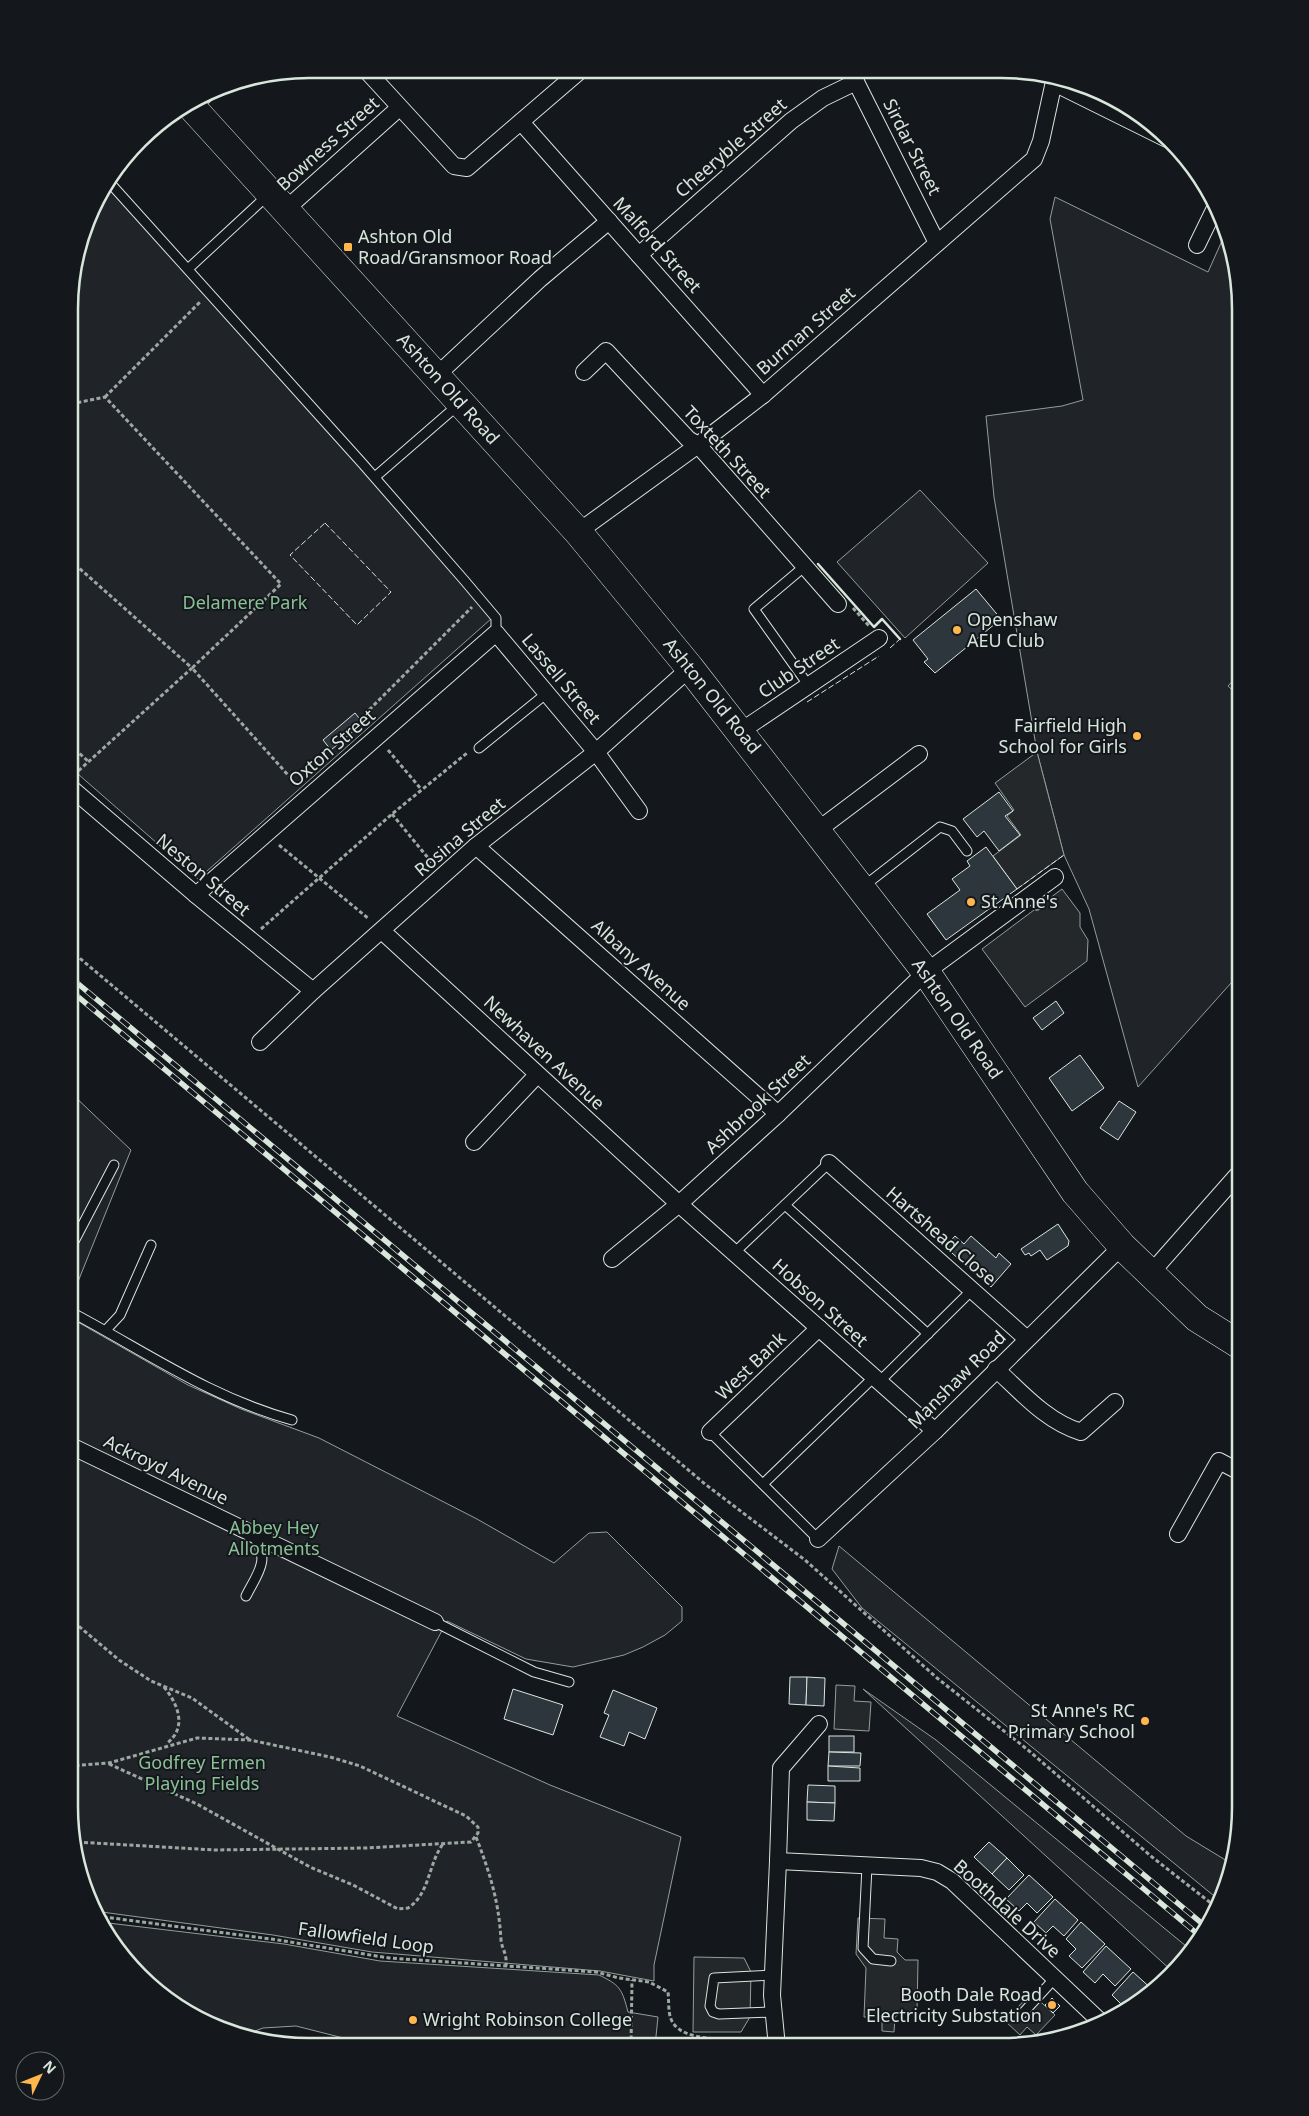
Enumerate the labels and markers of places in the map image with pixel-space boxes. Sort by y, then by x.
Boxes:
place label: Ashton Old Road/Gransmoor Road [358,224,552,269]
marker: Ashton Old Road/Gransmoor Road [342,241,354,253]
place label: Openshaw AEU Club [967,607,1057,652]
marker: Openshaw AEU Club [951,624,963,636]
place label: Fairfield High School for Girls [999,713,1127,758]
marker: Fairfield High School for Girls [1131,730,1143,742]
place label: St Anne's [981,889,1058,913]
marker: St Anne's [965,896,977,908]
place label: St Anne's RC Primary School [1008,1698,1135,1743]
marker: St Anne's RC Primary School [1139,1715,1151,1727]
place label: Booth Dale Road Electricity Substation [866,1982,1042,2027]
marker: Booth Dale Road Electricity Substation [1046,1999,1058,2011]
place label: Wright Robinson College [423,2007,632,2031]
marker: Wright Robinson College [407,2014,419,2026]

